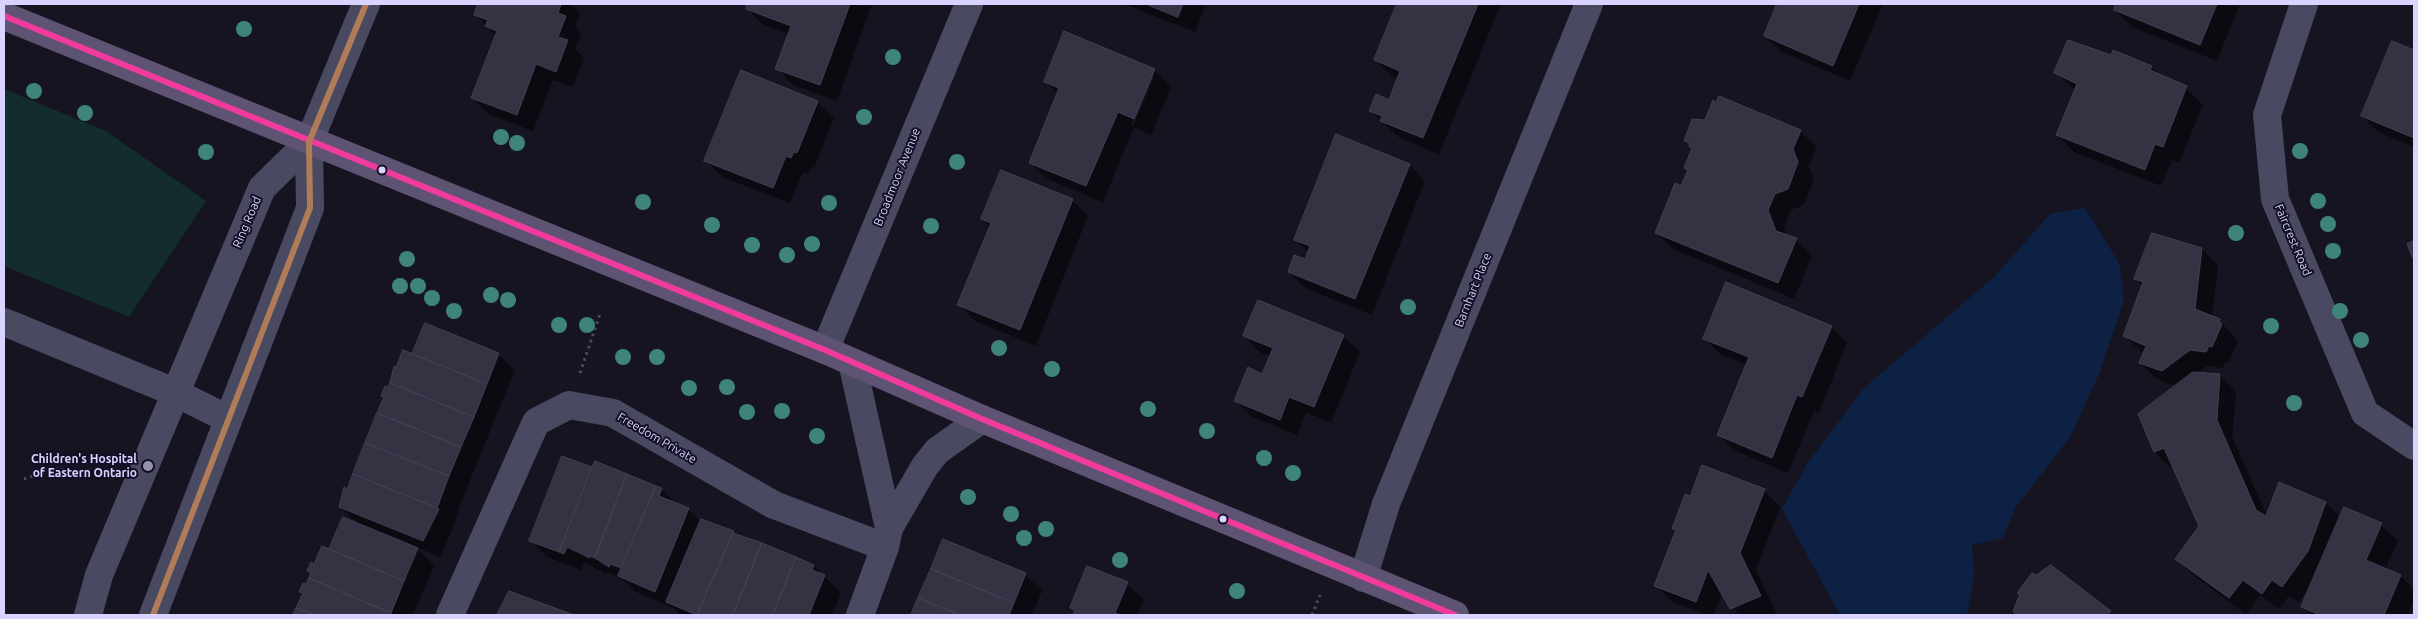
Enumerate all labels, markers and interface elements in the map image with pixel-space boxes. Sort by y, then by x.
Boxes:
street label: Broadmoor Avenue [871,126,923,228]
unlabelled marker [377,165,387,175]
street label: Ring Road [230,194,264,250]
street label: Faircrest Road [2271,202,2315,278]
street label: Barnhart Place [1452,251,1494,329]
street label: Freedom Private [615,410,699,466]
place label: Children's Hospital of Eastern Ontario [31,452,137,480]
marker: Children's Hospital of Eastern Ontario [141,459,155,473]
unlabelled marker [1218,514,1228,524]

